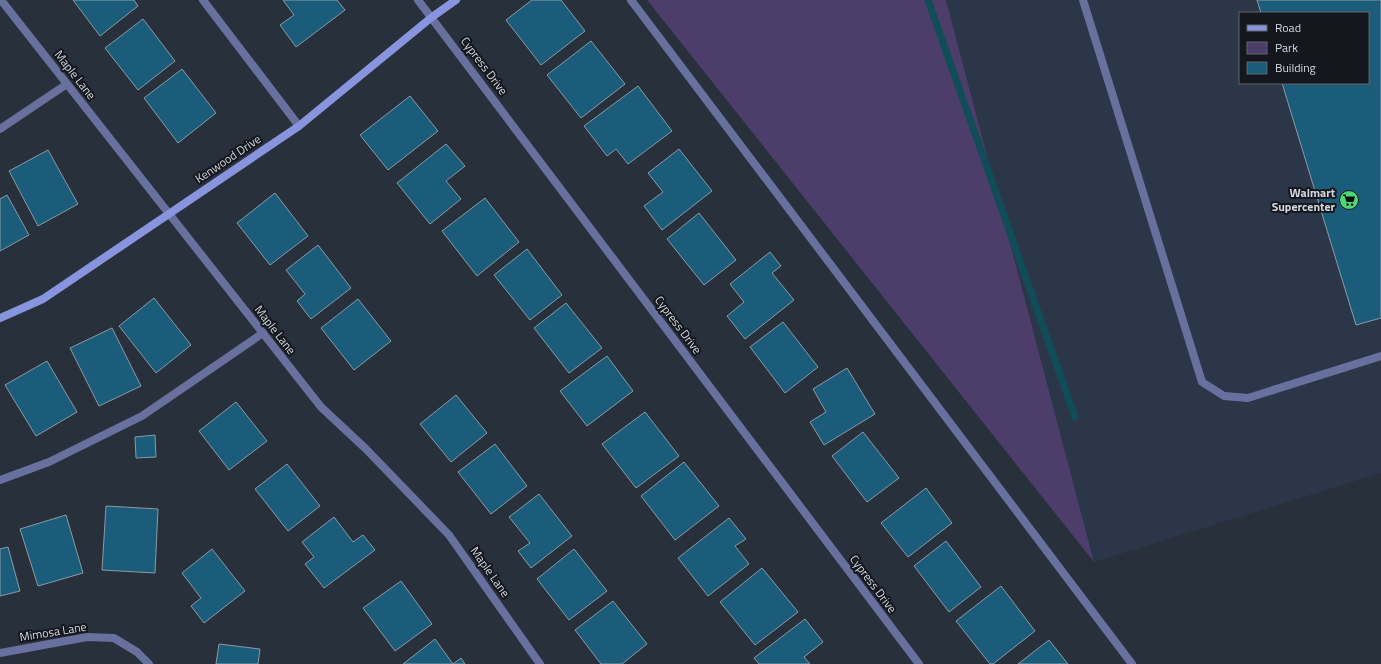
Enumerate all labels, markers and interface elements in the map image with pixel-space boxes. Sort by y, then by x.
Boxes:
legend [1239,12,1369,84]
text: Road [1275,18,1301,37]
street label: Cypress Drive [456,33,513,99]
text: Park [1275,38,1298,57]
street label: Maple Lane [50,46,101,103]
text: Building [1275,58,1316,77]
street label: Kenwood Drive [191,129,265,188]
place label: Walmart Supercenter [1272,183,1336,216]
supermarket icon: Walmart Supercenter [1338,189,1360,211]
street label: Cypress Drive [650,292,707,358]
street label: Maple Lane [250,301,301,358]
street label: Maple Lane [466,542,515,601]
street label: Cypress Drive [845,551,902,617]
street label: Mimosa Lane [18,617,88,646]

